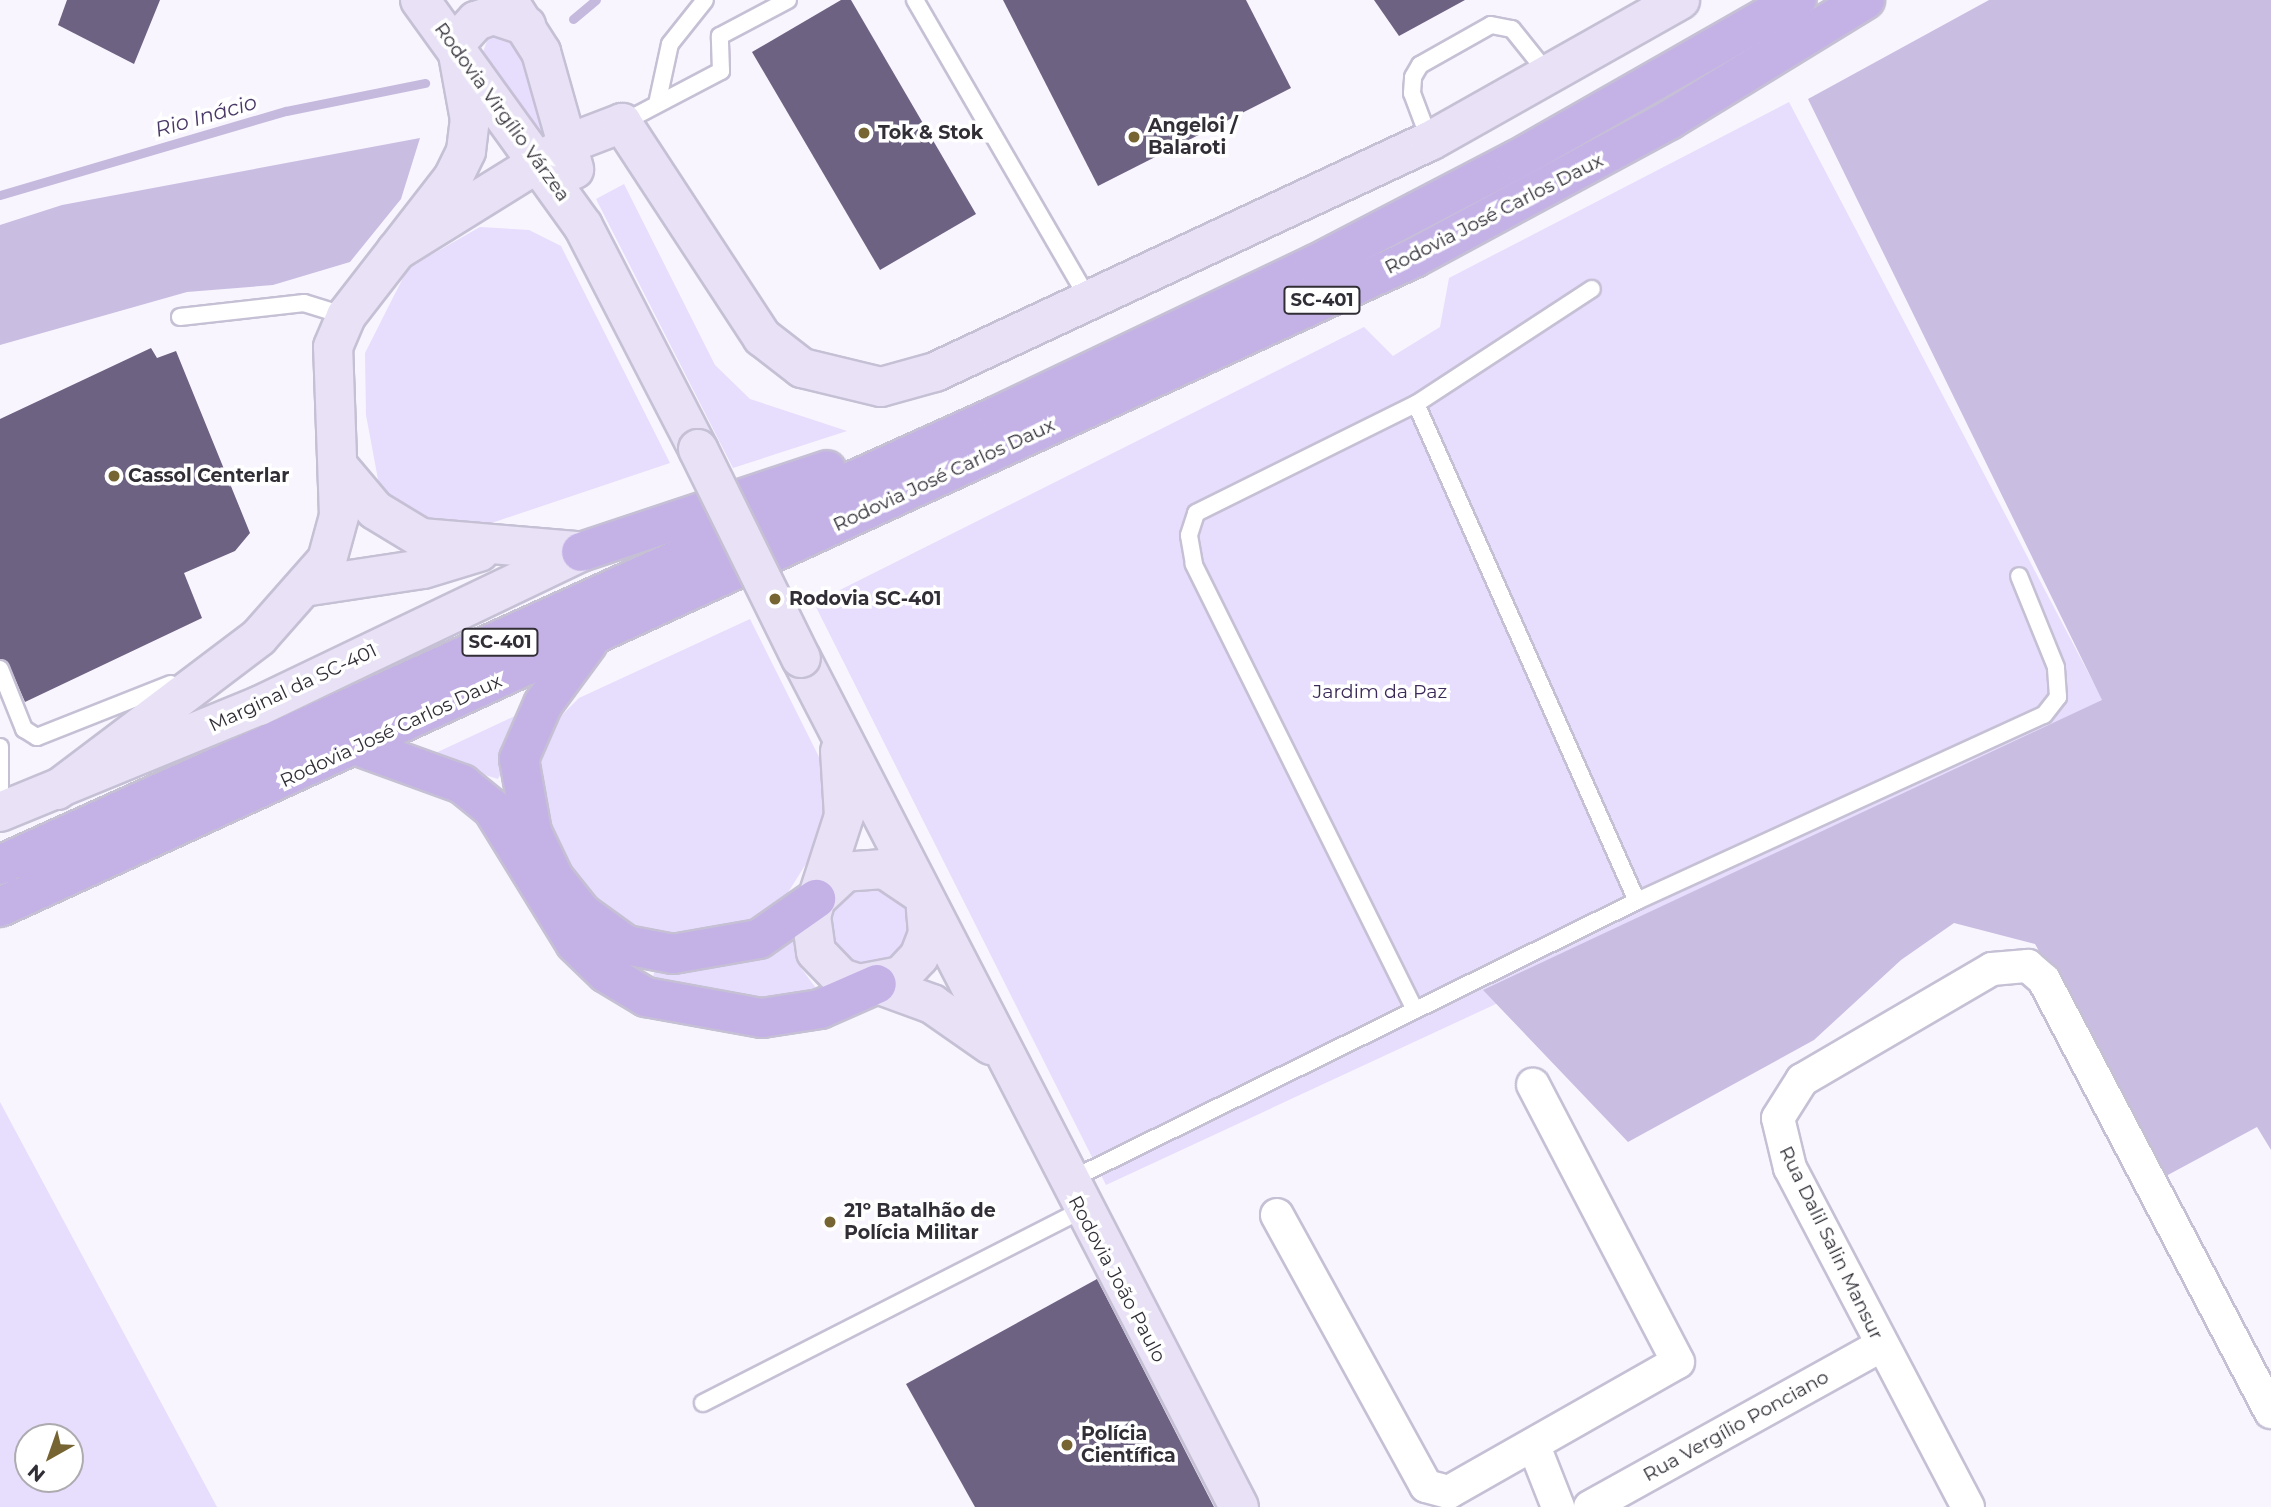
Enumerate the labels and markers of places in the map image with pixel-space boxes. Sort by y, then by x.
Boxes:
place label: Angeloi / Balaroti [1148,115,1238,159]
place label: Tok & Stok [878,122,983,144]
marker: Tok & Stok [856,125,872,141]
marker: Angeloi / Balaroti [1126,129,1142,145]
place label: Cassol Centerlar [128,465,289,487]
marker: Cassol Centerlar [106,468,122,484]
place label: Rodovia SC-401 [789,588,941,610]
marker: Rodovia SC-401 [767,591,783,607]
place label: 21º Batalhão de Polícia Militar [844,1200,996,1244]
marker: 21º Batalhão de Polícia Militar [822,1214,838,1230]
place label: Polícia Científica [1081,1423,1176,1467]
marker: Polícia Científica [1059,1437,1075,1453]

